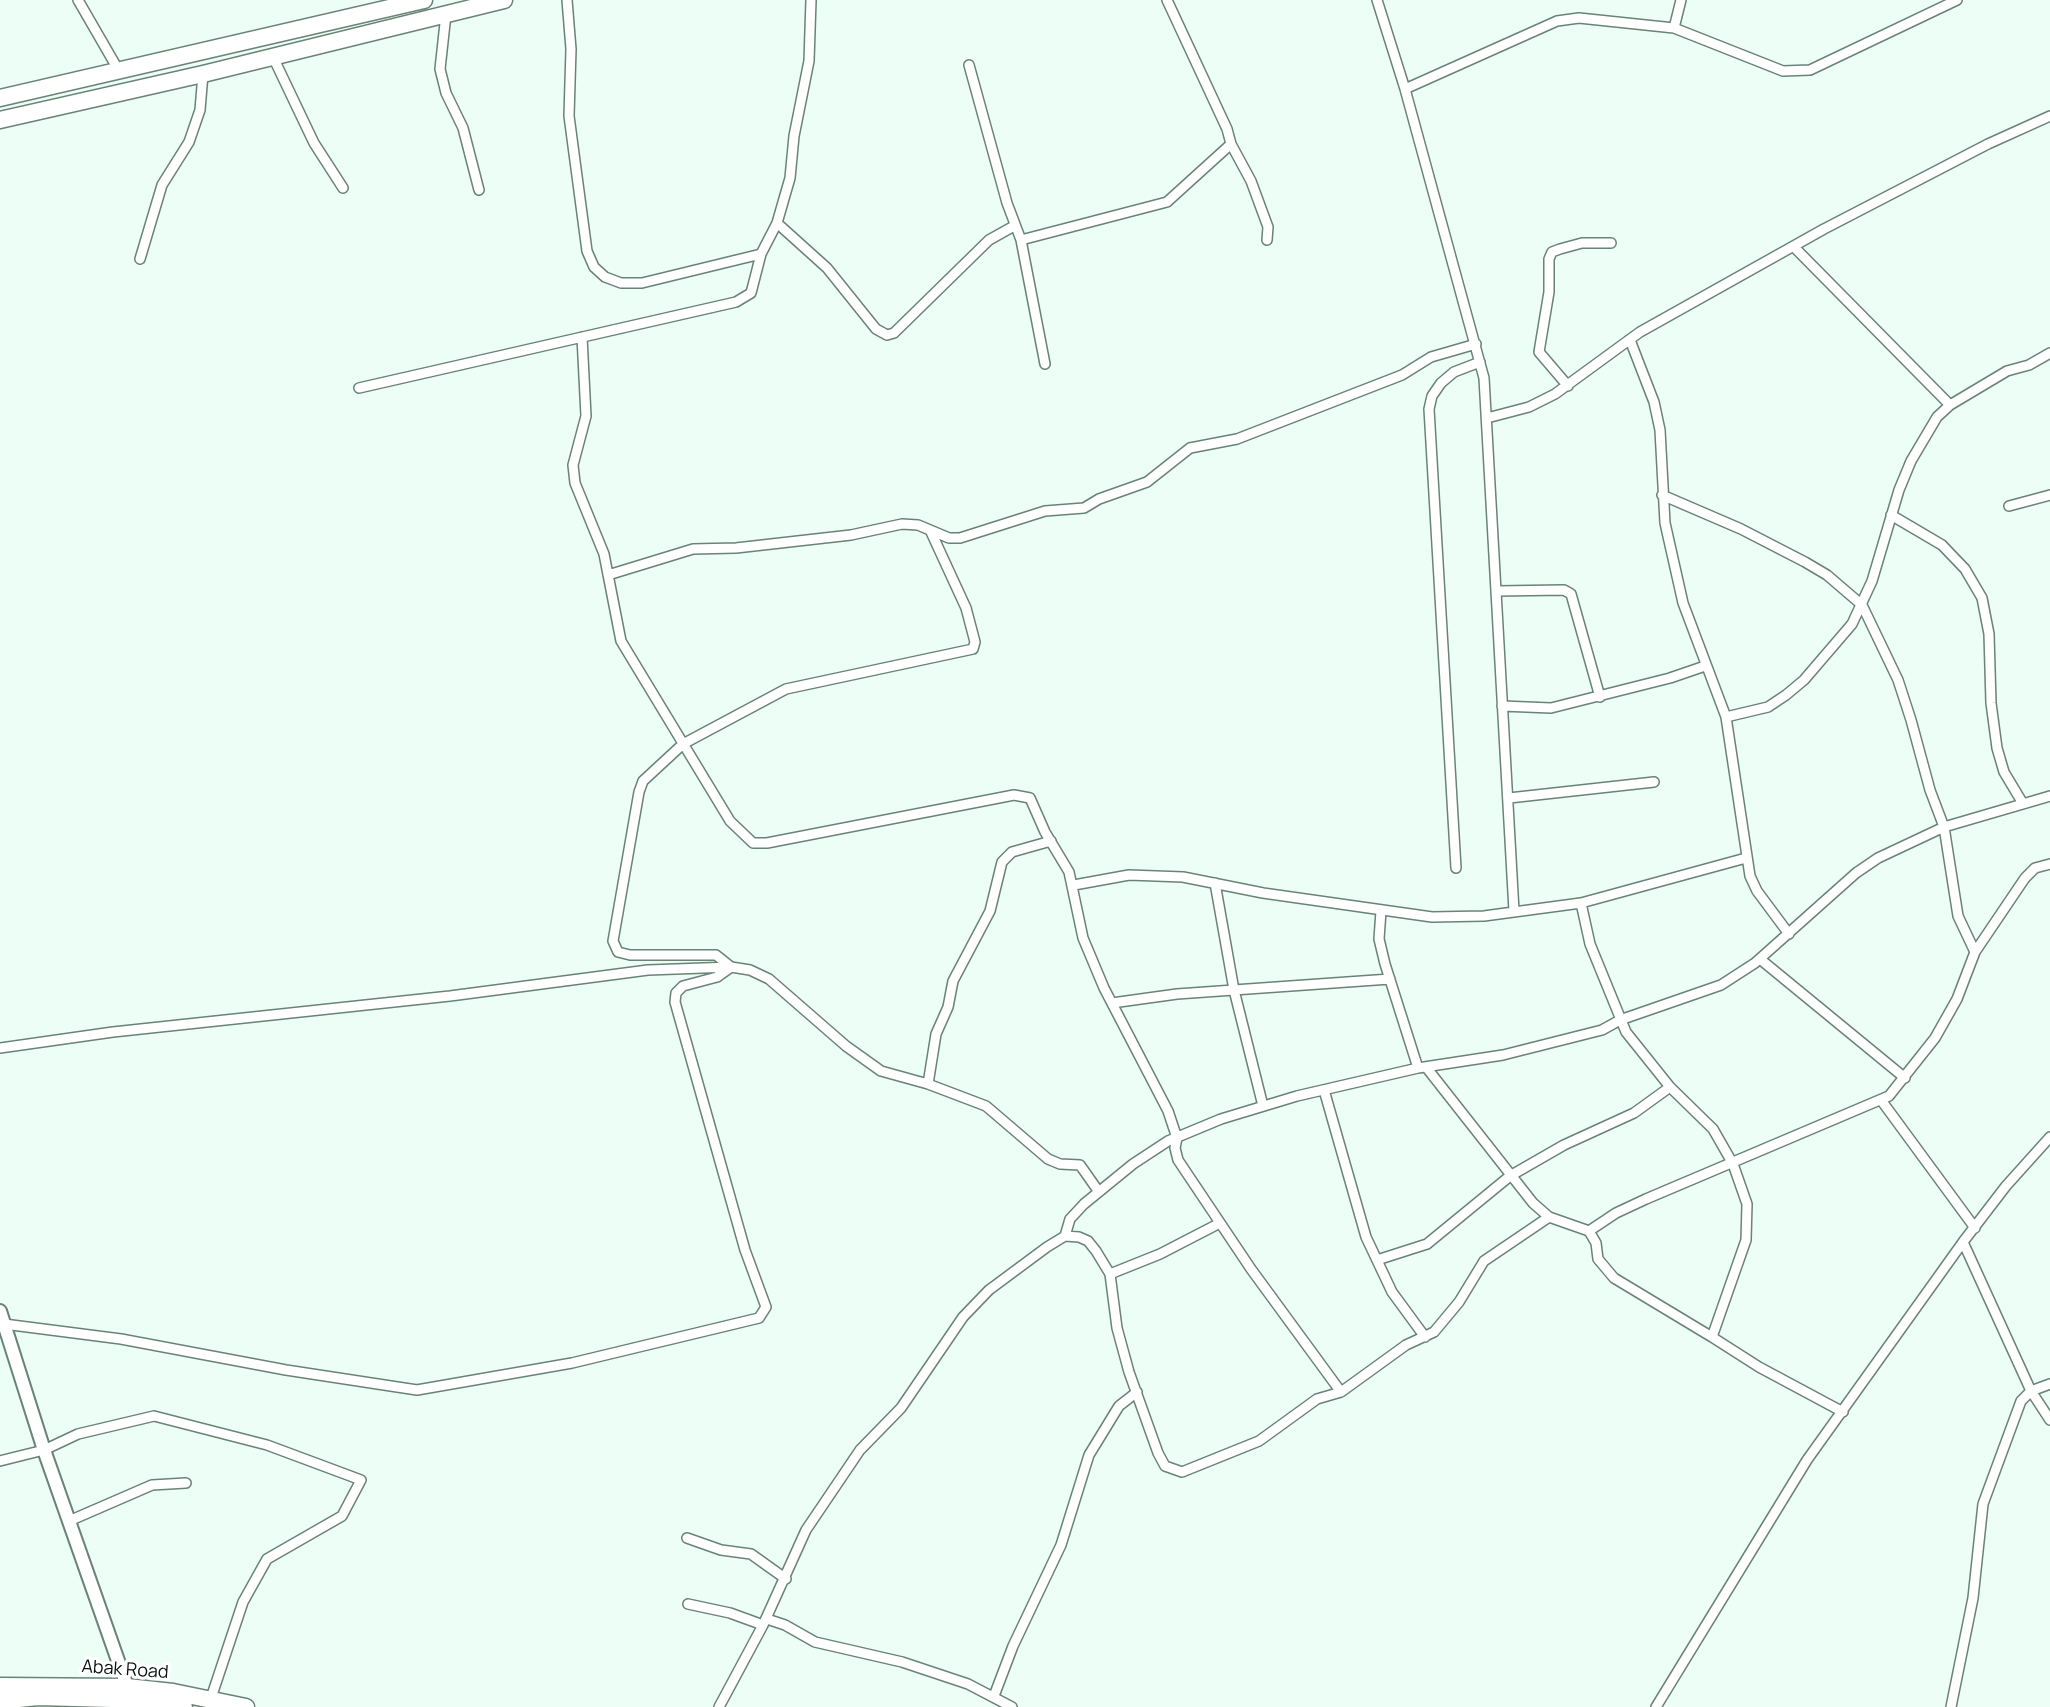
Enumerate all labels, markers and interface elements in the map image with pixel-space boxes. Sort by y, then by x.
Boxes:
street label: Abak Road [81,1656,169,1684]

